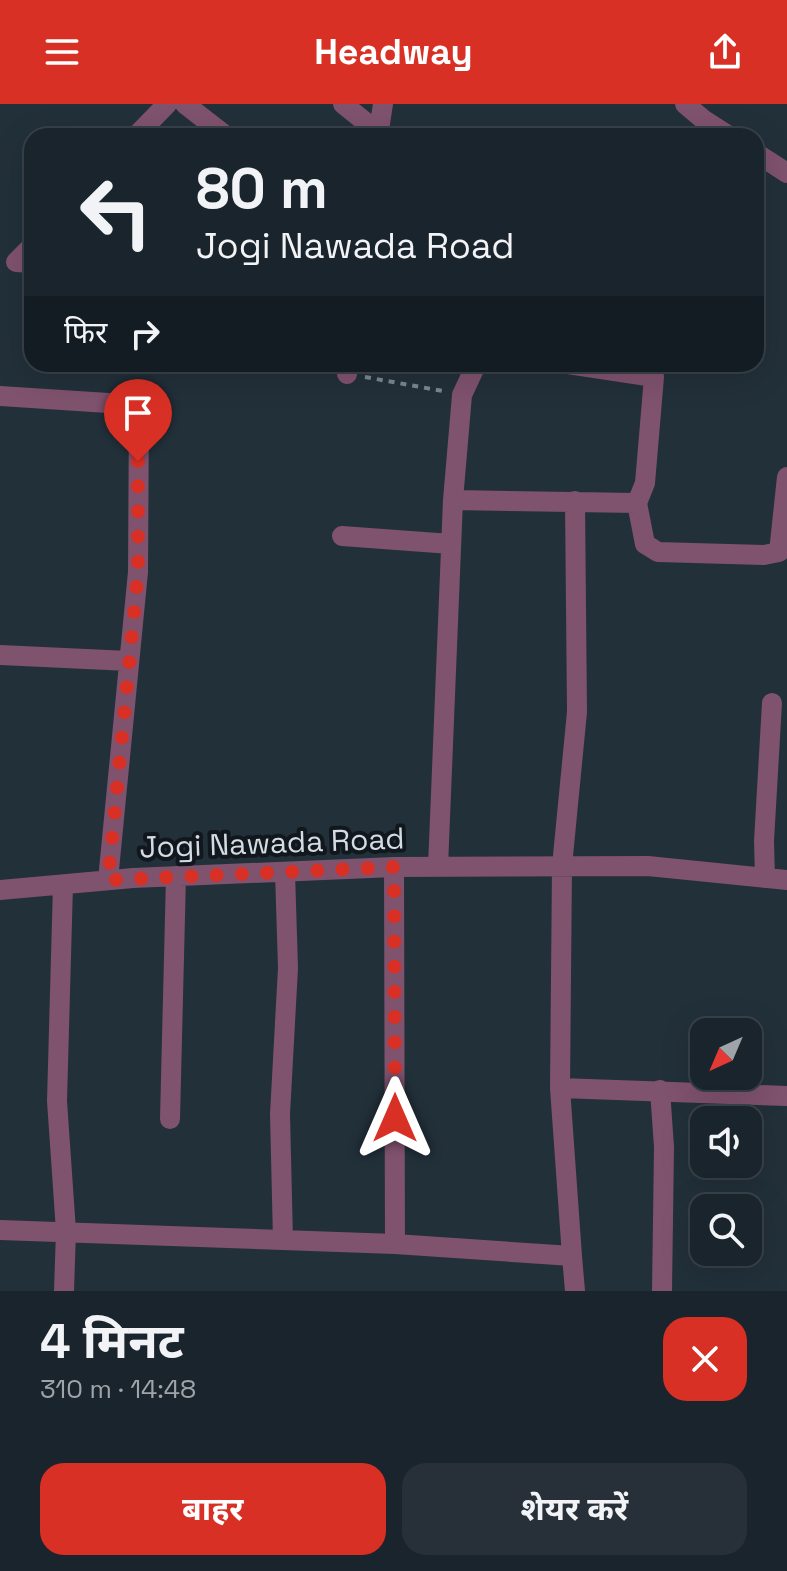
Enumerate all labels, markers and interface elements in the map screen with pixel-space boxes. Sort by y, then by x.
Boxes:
text: Headway [314,29,473,75]
icon: menu [40,30,84,74]
icon: share [703,30,747,74]
text: 80 m [196,153,328,224]
icon: left [64,160,168,264]
text: Jogi Nawada Road [196,223,514,269]
icon: right [123,312,167,356]
text: फिर [64,313,107,352]
pin [104,379,172,461]
icon: arrive [116,391,160,435]
street label: Jogi Nawada Road [139,818,405,867]
north arrow [690,1018,762,1090]
map controls [690,1018,762,1266]
position arrow [353,1076,437,1160]
button: sound [690,1106,762,1178]
button: search [690,1194,762,1266]
text: 4 मिनट [40,1311,183,1372]
button: close [663,1317,747,1401]
text: 310 m · 14:48 [40,1372,196,1406]
button: बाहर [40,1463,386,1555]
button: शेयर करें [402,1463,747,1555]

